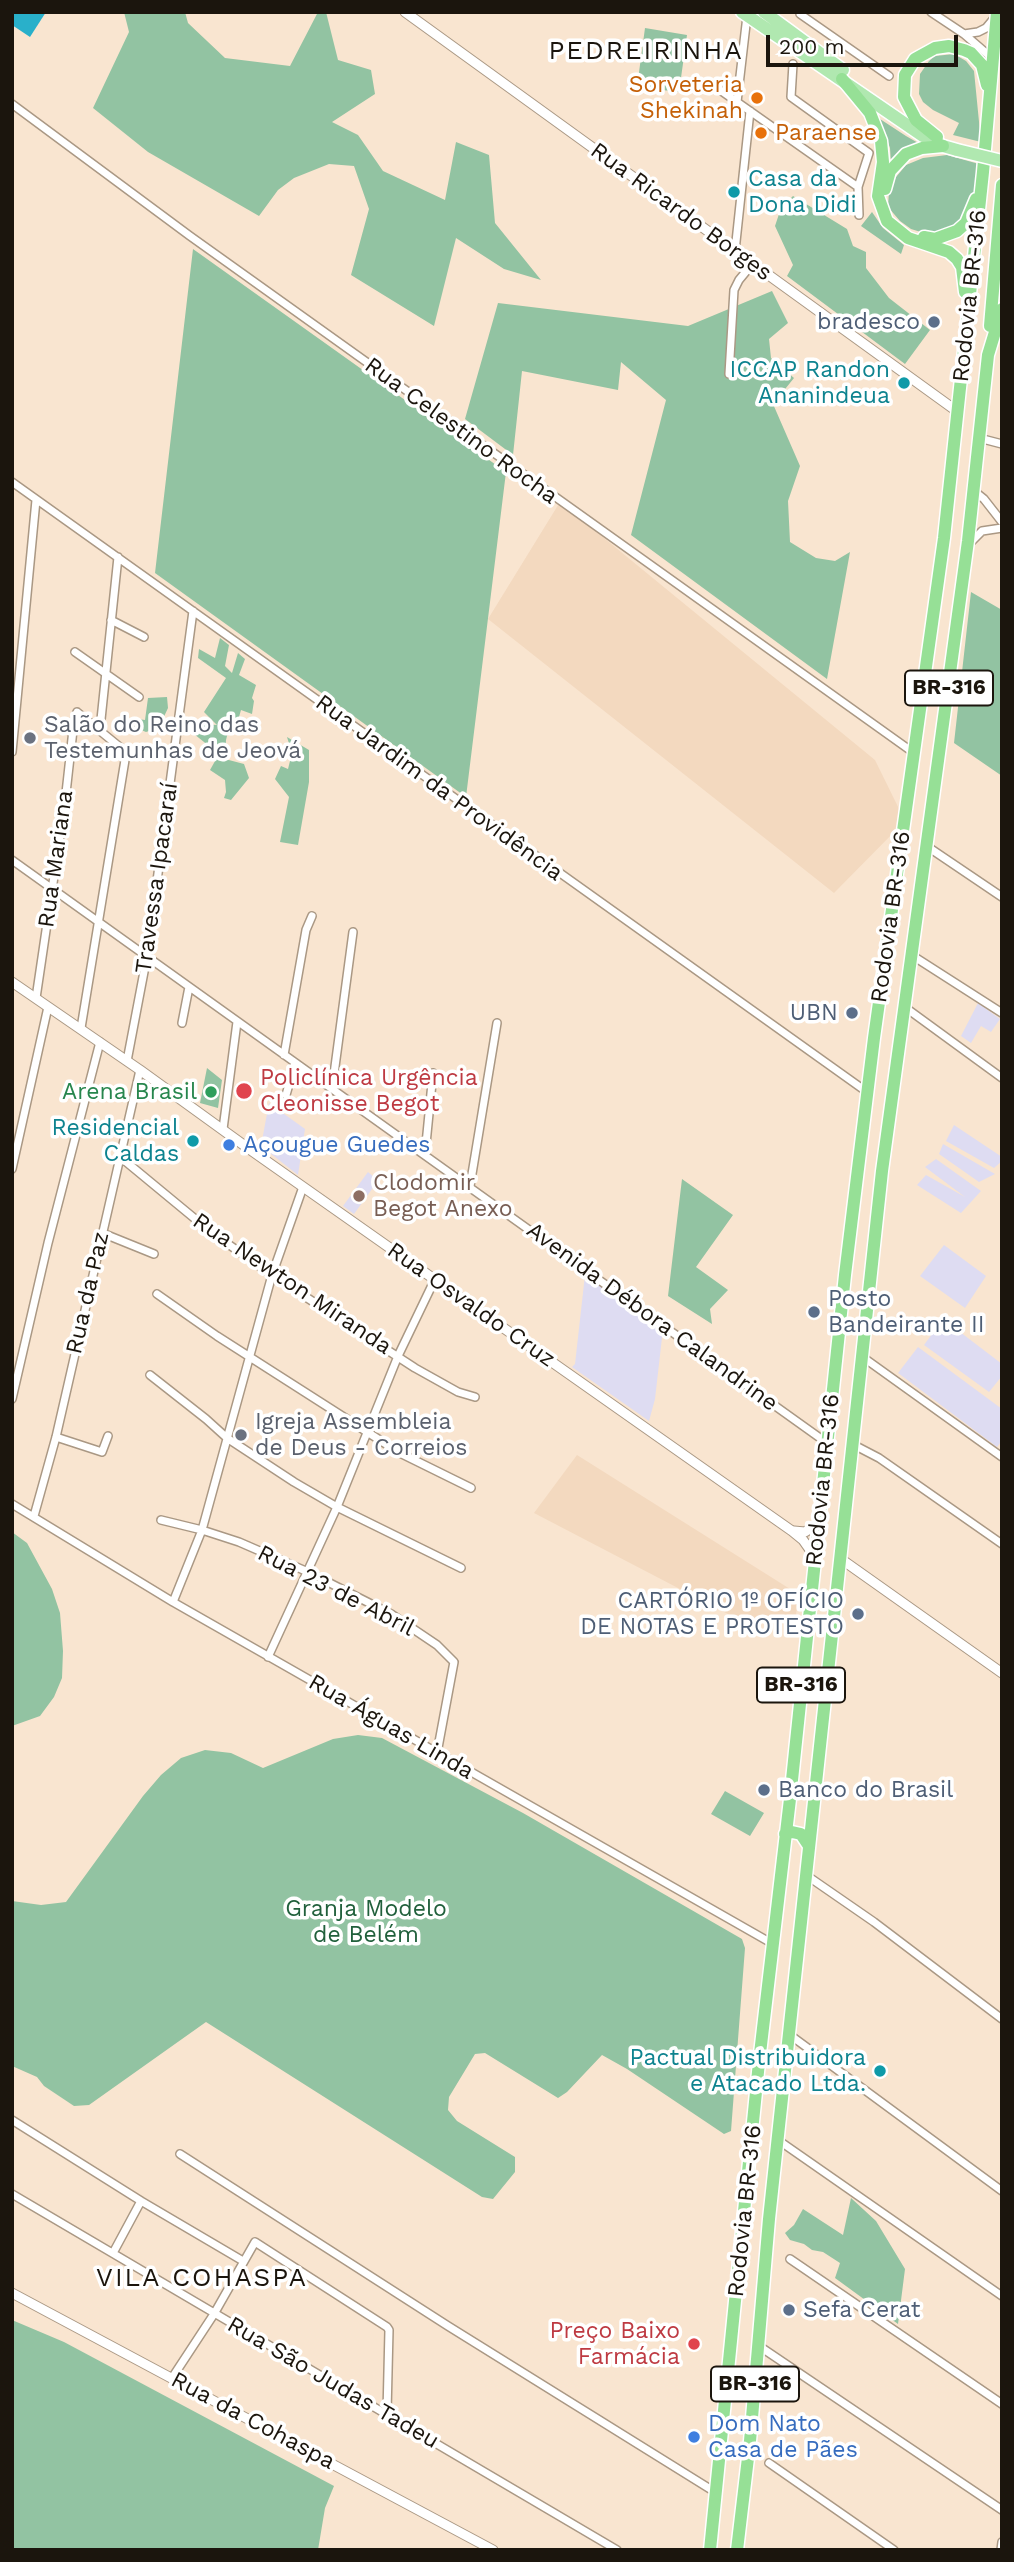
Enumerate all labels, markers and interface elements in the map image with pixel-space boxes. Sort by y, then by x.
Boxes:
scale bar [769,21,962,65]
text: 200 m [779,34,845,59]
district label: PEDREIRINHA [550,35,742,67]
place label: Sorveteria Shekinah [629,71,743,125]
marker: Sorveteria Shekinah [749,90,765,106]
place label: Paraense [775,119,877,147]
marker: Paraense [753,125,769,141]
street label: Rua Ricardo Borges [585,137,777,287]
place label: Casa da Dona Didi [748,165,857,219]
marker: Casa da Dona Didi [726,184,742,200]
street label: Rodovia BR-316 [947,208,993,384]
place label: bradesco [817,308,920,336]
marker: bradesco [926,314,942,330]
street label: Rua Celestino Rocha [359,352,563,510]
place label: ICCAP Randon Ananindeua [730,356,890,410]
marker: ICCAP Randon Ananindeua [896,375,912,391]
road number: BR-316 [905,670,993,706]
street label: Rua Jardim da Providência [310,689,568,887]
place label: Salão do Reino das Testemunhas de Jeová [44,711,301,765]
marker: Salão do Reino das Testemunhas de Jeová [22,730,38,746]
street label: Travessa Ipacaraí [130,781,184,975]
street label: Rua Mariana [33,789,79,929]
street label: Rodovia BR-316 [865,829,917,1005]
place label: UBN [790,999,838,1027]
marker: UBN [844,1005,860,1021]
place label: Policlínica Urgência Cleonisse Begot [260,1064,478,1118]
place label: Arena Brasil [62,1078,197,1106]
marker: Policlínica Urgência Cleonisse Begot [234,1081,254,1101]
marker: Arena Brasil [203,1084,219,1100]
place label: Residencial Caldas [52,1114,179,1168]
place label: Açougue Guedes [243,1131,430,1159]
marker: Residencial Caldas [185,1133,201,1149]
marker: Açougue Guedes [221,1137,237,1153]
place label: Clodomir Begot Anexo [373,1169,512,1223]
marker: Clodomir Begot Anexo [351,1188,367,1204]
street label: Rua Newton Miranda [187,1207,397,1361]
street label: Avenida Débora Calandrine [521,1217,783,1417]
street label: Rua da Paz [61,1229,115,1357]
street label: Rua Osvaldo Cruz [382,1237,560,1373]
place label: Posto Bandeirante II [828,1285,985,1339]
marker: Posto Bandeirante II [806,1304,822,1320]
street label: Rodovia BR-316 [800,1392,846,1568]
place label: Igreja Assembleia de Deus - Correios [255,1408,467,1462]
marker: Igreja Assembleia de Deus - Correios [233,1427,249,1443]
street label: Rua 23 de Abril [253,1540,419,1642]
place label: CARTÓRIO 1º OFÍCIO DE NOTAS E PROTESTO [580,1587,844,1641]
marker: CARTÓRIO 1º OFÍCIO DE NOTAS E PROTESTO [850,1606,866,1622]
street label: Rua Águas Linda [303,1668,479,1786]
road number: BR-316 [757,1668,845,1702]
place label: Banco do Brasil [778,1776,953,1804]
marker: Banco do Brasil [756,1782,772,1798]
park label: Granja Modelo de Belém [285,1895,447,1949]
place label: Pactual Distribuidora e Atacado Ltda. [629,2044,866,2098]
marker: Pactual Distribuidora e Atacado Ltda. [872,2063,888,2079]
street label: Rodovia BR-316 [722,2123,768,2299]
district label: VILA COHASPA [98,2262,306,2294]
place label: Sefa Cerat [803,2296,920,2324]
marker: Sefa Cerat [781,2302,797,2318]
street label: Rua São Judas Tadeu [222,2311,444,2455]
place label: Preço Baixo Farmácia [549,2317,680,2371]
marker: Preço Baixo Farmácia [686,2336,702,2352]
street label: Rua da Cohaspa [166,2366,340,2476]
road number: BR-316 [711,2366,799,2402]
place label: Dom Nato Casa de Pães [708,2410,858,2464]
marker: Dom Nato Casa de Pães [686,2429,702,2445]

